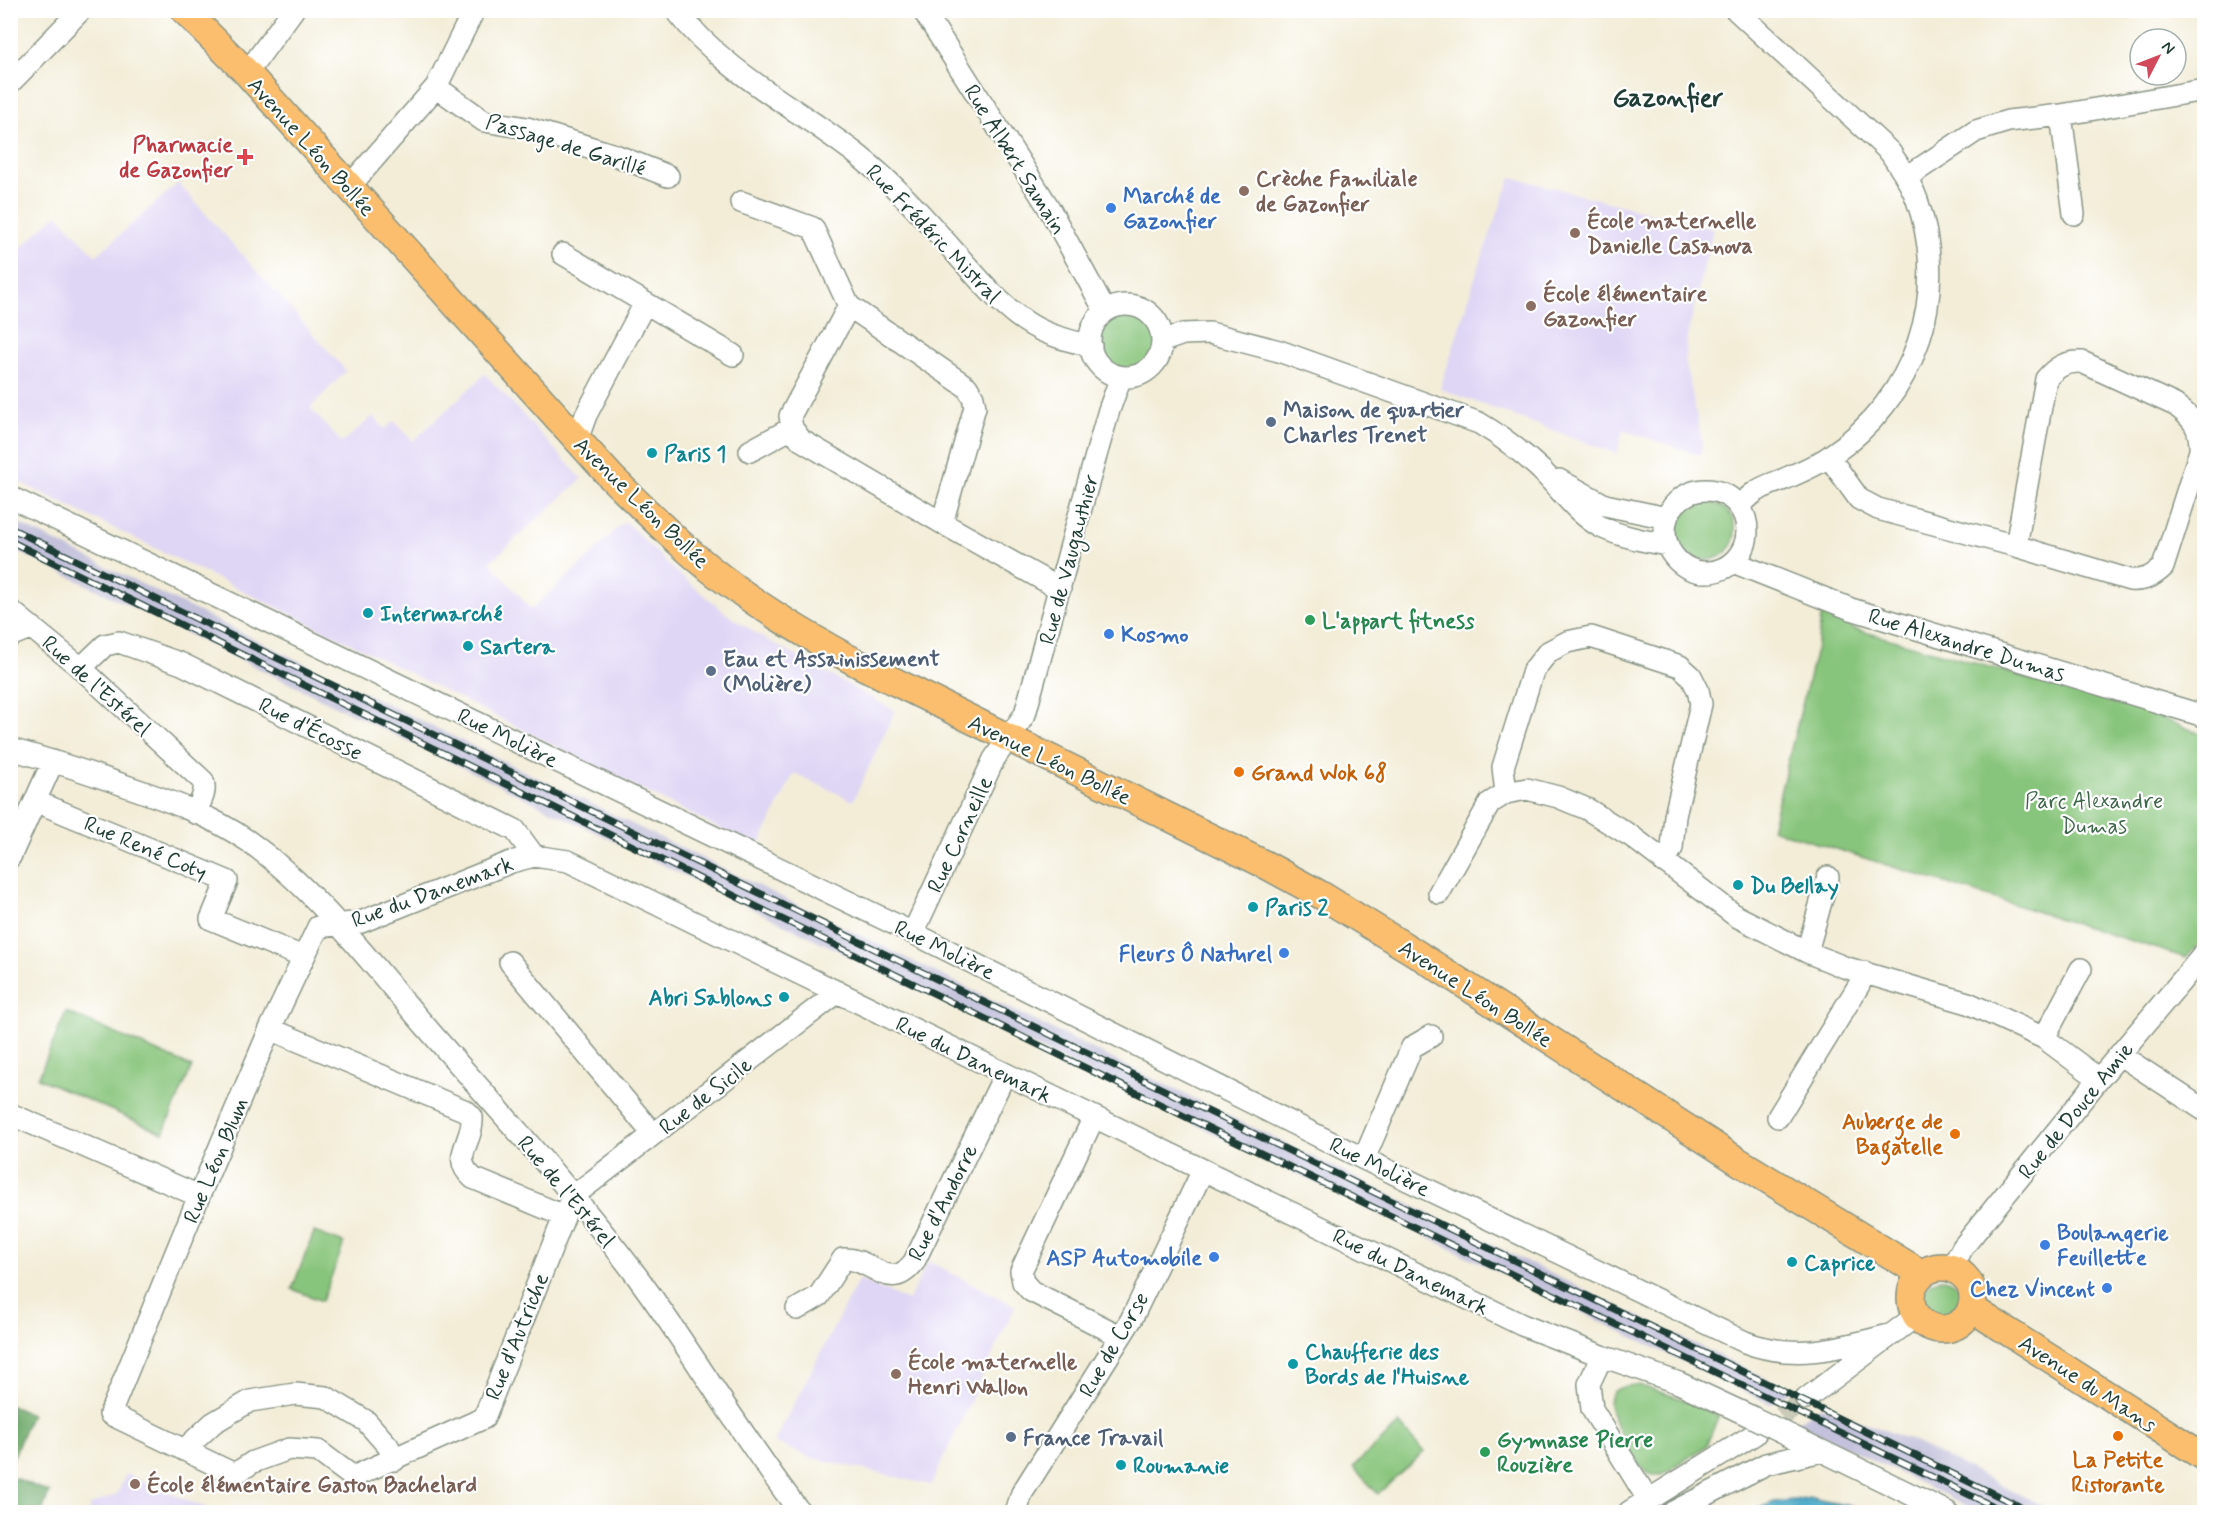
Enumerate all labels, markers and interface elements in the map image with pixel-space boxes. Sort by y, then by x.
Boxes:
north arrow [2128,27,2188,87]
text: N [2157,37,2179,59]
street label: Avenue Léon Bollée [241,72,381,223]
street label: Rue Albert Samain [957,80,1072,241]
district label: Gazonfier [1612,82,1724,116]
street label: Passage de Garillé [482,108,649,185]
place label: Pharmacie de Gazonfier [119,132,234,185]
marker: Pharmacie de Gazonfier [238,150,252,164]
street label: Rue Frédéric Mistral [859,159,1006,310]
place label: Crèche Familiale de Gazonfier [1256,166,1418,219]
place label: Marché de Gazonfier [1123,183,1221,236]
marker: Crèche Familiale de Gazonfier [1237,184,1251,198]
marker: Marché de Gazonfier [1104,201,1118,215]
place label: École maternelle Danielle Casanova [1587,206,1757,261]
marker: École maternelle Danielle Casanova [1568,226,1582,240]
place label: École élémentaire Gazonfier [1543,279,1707,334]
marker: École élémentaire Gazonfier [1524,299,1538,313]
place label: Maison de quartier Charles Trenet [1283,397,1465,450]
marker: Maison de quartier Charles Trenet [1264,415,1278,429]
street label: Avenue Léon Bollée [567,432,714,575]
place label: Paris 1 [664,441,726,469]
marker: Paris 1 [645,446,659,460]
street label: Rue de Vaugauthier [1034,471,1109,649]
place label: Intermarché [380,601,503,629]
street label: Rue Alexandre Dumas [1865,603,2068,689]
marker: Intermarché [361,606,375,620]
place label: L'appart fitness [1322,608,1475,636]
marker: L'appart fitness [1303,613,1317,627]
place label: Kosmo [1121,622,1189,650]
marker: Kosmo [1102,627,1116,641]
street label: Rue de l'Estérel [35,630,156,743]
place label: Sartera [480,634,556,662]
marker: Sartera [461,639,475,653]
place label: Eau et Assainissement (Molière) [723,646,941,699]
marker: Eau et Assainissement (Molière) [704,664,718,678]
street label: Rue d'Écosse [253,691,367,768]
street label: Rue Molière [452,702,562,775]
street label: Avenue Léon Bollée [963,709,1135,812]
place label: Grand Wok 68 [1251,760,1387,788]
marker: Grand Wok 68 [1232,765,1246,779]
street label: Rue Corneille [922,772,1000,898]
park label: Parc Alexandre Dumas [2025,788,2163,841]
street label: Rue René Coty [79,810,211,887]
street label: Rue du Danemark [348,851,518,935]
place label: Du Bellay [1750,873,1839,901]
marker: Du Bellay [1731,878,1745,892]
place label: Paris 2 [1265,895,1329,923]
marker: Paris 2 [1246,900,1260,914]
street label: Rue Molière [889,914,999,987]
street label: Avenue Léon Bollée [1393,934,1557,1055]
place label: Fleurs Ô Naturel [1119,941,1273,969]
marker: Fleurs Ô Naturel [1277,946,1291,960]
place label: Abri Sablons [649,985,772,1013]
marker: Abri Sablons [777,990,791,1004]
street label: Rue du Danemark [890,1011,1056,1111]
street label: Rue de Douce Amie [2013,1037,2141,1186]
street label: Rue de Sicile [654,1051,759,1142]
street label: Rue Léon Blum [178,1094,256,1228]
place label: Auberge de Bagatelle [1842,1109,1943,1166]
marker: Auberge de Bagatelle [1948,1127,1962,1141]
street label: Rue de l'Estérel [510,1131,620,1254]
street label: Rue Molière [1324,1131,1434,1204]
street label: Rue d'Andorre [902,1140,985,1266]
place label: Boulangerie Feuillette [2057,1220,2169,1273]
street label: Rue du Danemark [1327,1223,1493,1323]
marker: Boulangerie Feuillette [2038,1238,2052,1252]
place label: ASP Automobile [1046,1245,1202,1273]
marker: ASP Automobile [1207,1250,1221,1264]
place label: Caprice [1804,1250,1876,1278]
marker: Caprice [1785,1255,1799,1269]
street label: Rue d'Autriche [480,1269,556,1405]
place label: Chez Vincent [1970,1276,2095,1304]
marker: Chez Vincent [2100,1281,2114,1295]
street label: Rue de Corse [1073,1287,1156,1403]
street label: Avenue du Mans [2013,1330,2161,1440]
place label: Chaufferie des Bords de l'Huisne [1305,1339,1470,1392]
place label: École maternelle Henri Wallon [908,1347,1078,1402]
marker: Chaufferie des Bords de l'Huisne [1286,1357,1300,1371]
marker: École maternelle Henri Wallon [889,1367,903,1381]
place label: France Travail [1023,1425,1164,1453]
place label: Gymnase Pierre Rouzière [1497,1427,1653,1480]
marker: La Petite Ristorante [2111,1429,2125,1443]
marker: France Travail [1004,1430,1018,1444]
marker: Gymnase Pierre Rouzière [1478,1445,1492,1459]
place label: La Petite Ristorante [2071,1447,2165,1500]
place label: Roumanie [1133,1453,1229,1481]
marker: Roumanie [1114,1458,1128,1472]
place label: École élémentaire Gaston Bachelard [147,1470,477,1500]
marker: École élémentaire Gaston Bachelard [128,1477,142,1491]

